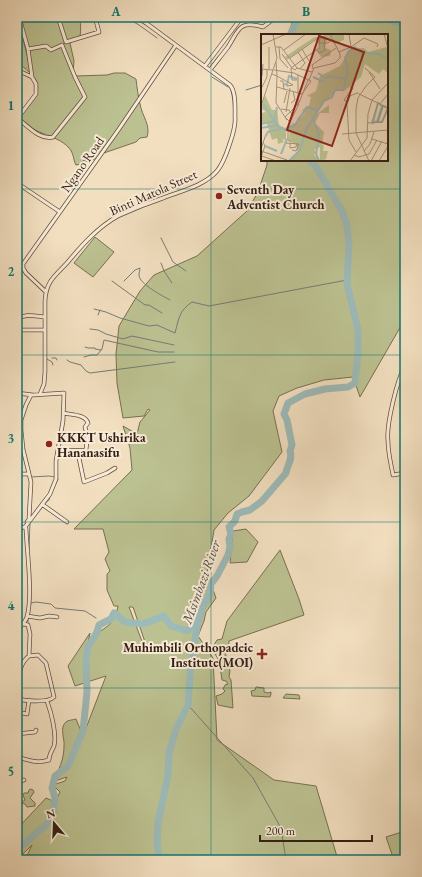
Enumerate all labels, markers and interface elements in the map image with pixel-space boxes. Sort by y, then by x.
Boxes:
text: A [110,3,121,20]
text: B [302,3,310,20]
inset map [261,34,388,161]
text: 1 [8,97,15,114]
street label: Ngano Road [57,133,108,195]
street label: Binti Matola Street [107,166,200,219]
place label: Seventh Day Adventist Church [226,181,325,213]
marker: Seventh Day Adventist Church [214,191,224,201]
text: 2 [8,263,15,280]
place label: KKKT Ushirika Hananasifu [57,429,146,461]
text: 3 [8,430,15,447]
marker: KKKT Ushirika Hananasifu [44,439,54,449]
water label: Msimbazi River [177,537,225,627]
text: 4 [8,597,15,614]
place label: Muhimbili Orthopadeic Institute(MOI) [123,639,254,671]
marker: Muhimbili Orthopadeic Institute(MOI) [256,648,268,660]
text: 5 [8,763,14,780]
north arrow [34,803,74,843]
text: N [44,805,57,822]
scale bar [260,817,372,843]
text: 200 m [266,823,296,839]

